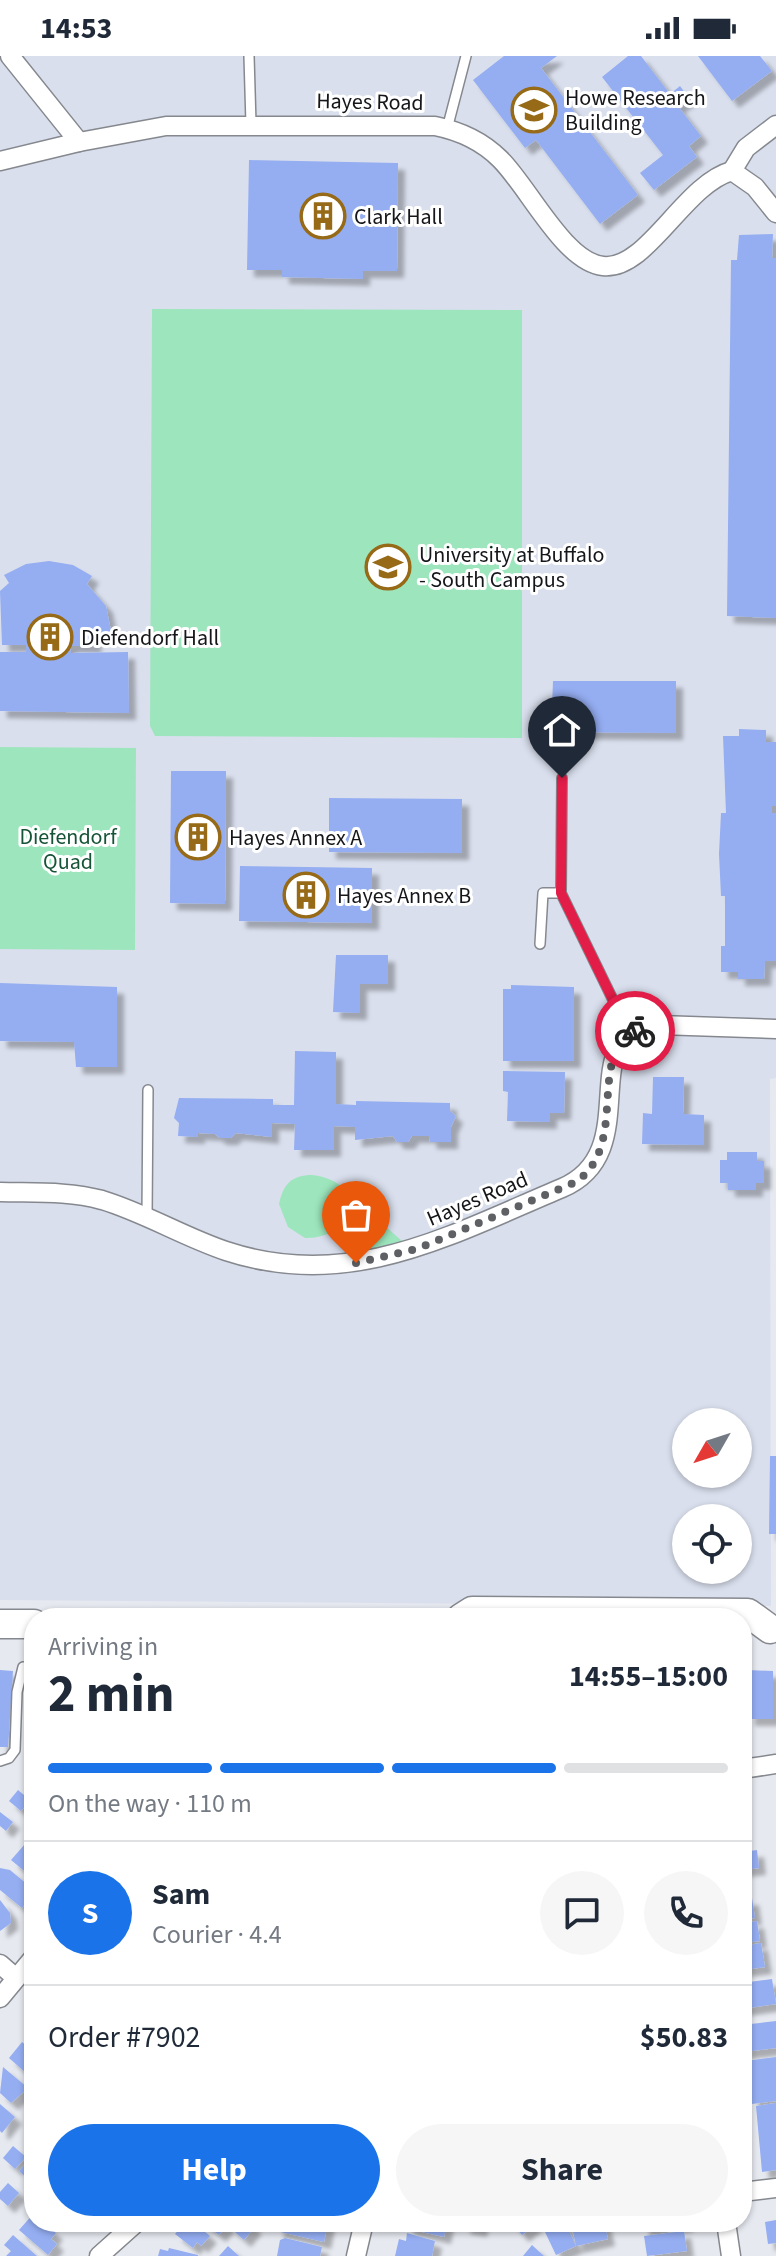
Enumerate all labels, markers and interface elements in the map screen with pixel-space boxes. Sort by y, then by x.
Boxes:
text: 14:53 [40,7,112,50]
place label: Howe Research Building [565,82,706,139]
street label: Hayes Road [316,85,424,119]
school or university icon: Howe Research Building [510,86,558,134]
building icon: Clark Hall [299,192,347,240]
place label: Clark Hall [354,201,443,233]
place label: University at Buffalo - South Campus [419,539,604,596]
school or university icon: University at Buffalo - South Campus [364,543,412,591]
building icon: Diefendorf Hall [26,613,74,661]
place label: Diefendorf Hall [81,622,219,654]
pin [528,696,596,778]
icon: home [540,708,584,752]
building icon: Hayes Annex A [174,813,222,861]
park label: Diefendorf Quad [19,821,118,878]
place label: Hayes Annex A [229,822,362,854]
building icon: Hayes Annex B [282,871,330,919]
place label: Hayes Annex B [337,880,471,912]
courier [595,991,675,1071]
icon: bike [613,1009,657,1053]
street label: Hayes Road [422,1163,533,1235]
pin [322,1181,390,1263]
icon: bag [334,1193,378,1237]
north arrow [672,1408,752,1488]
map controls [672,1408,752,1584]
button: locate [672,1504,752,1584]
text: Arriving in [48,1628,158,1665]
text: 14:55–15:00 [569,1655,728,1698]
text: 2 min [48,1658,175,1732]
text: On the way · 110 m [48,1785,252,1822]
button: chat [540,1871,624,1955]
button: phone [644,1871,728,1955]
text: Sam [152,1873,210,1916]
text: S [82,1892,98,1935]
text: Courier · 4.4 [152,1916,282,1953]
text: Order #7902 [48,2016,201,2059]
text: $50.83 [640,2016,728,2059]
button: Help [48,2124,380,2216]
button: Share [396,2124,728,2216]

